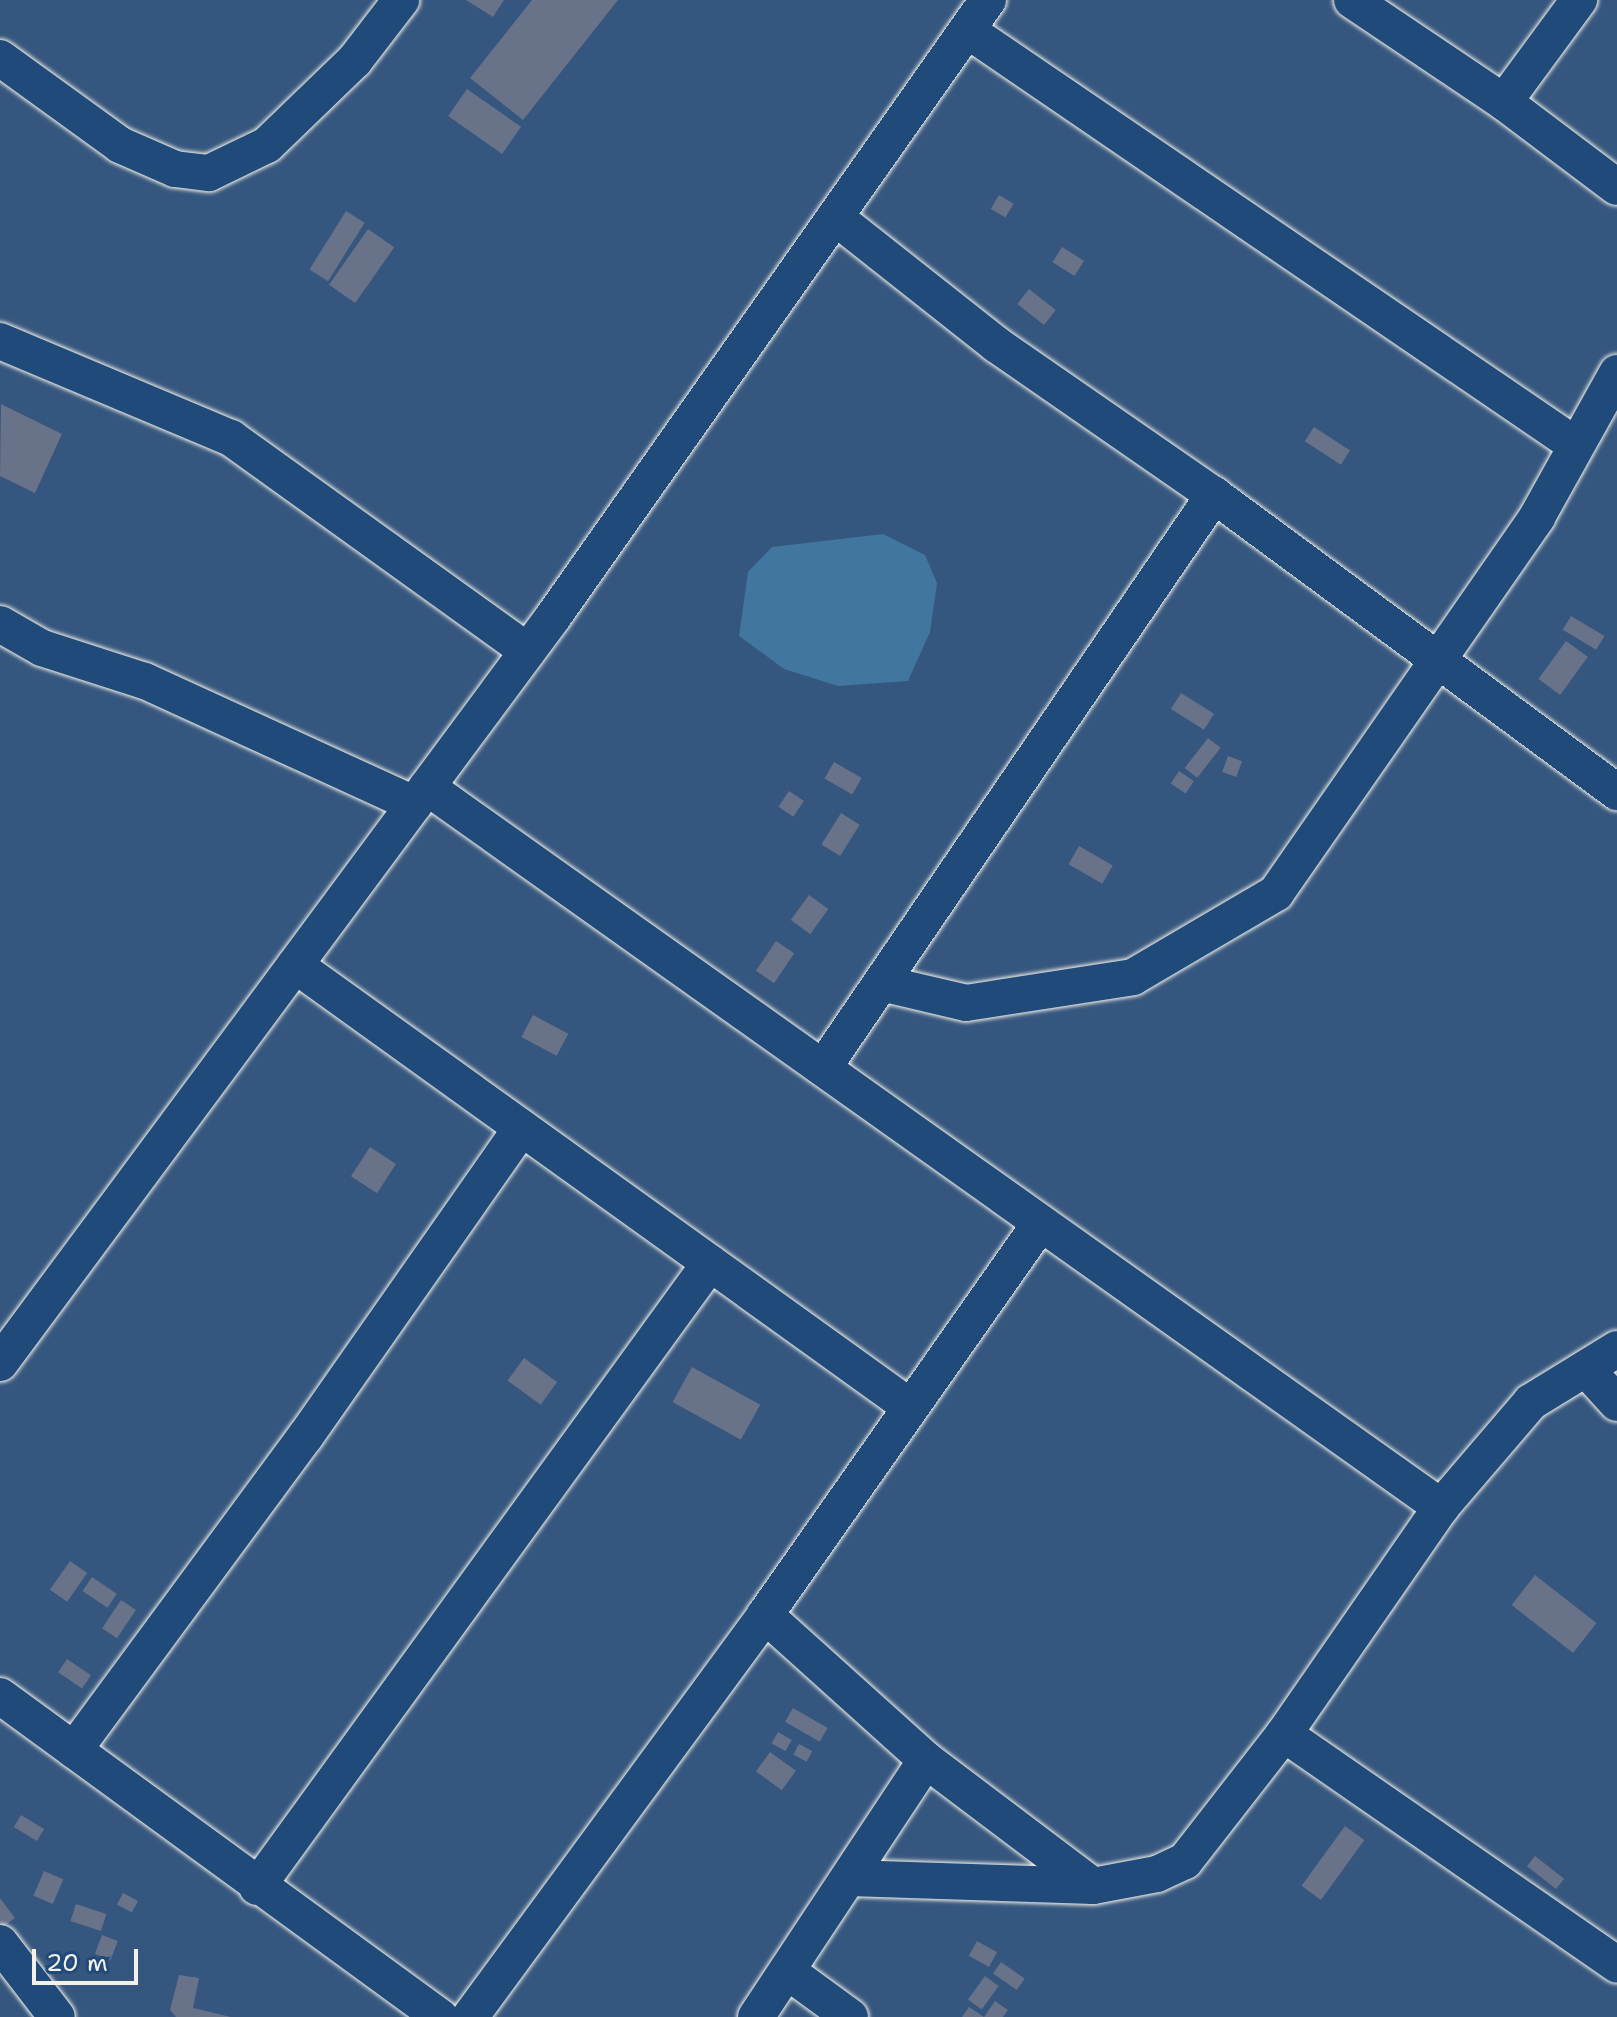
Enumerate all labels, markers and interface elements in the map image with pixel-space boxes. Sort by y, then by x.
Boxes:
scale bar [36,1933,142,1983]
text: 20 m [46,1947,108,1979]

